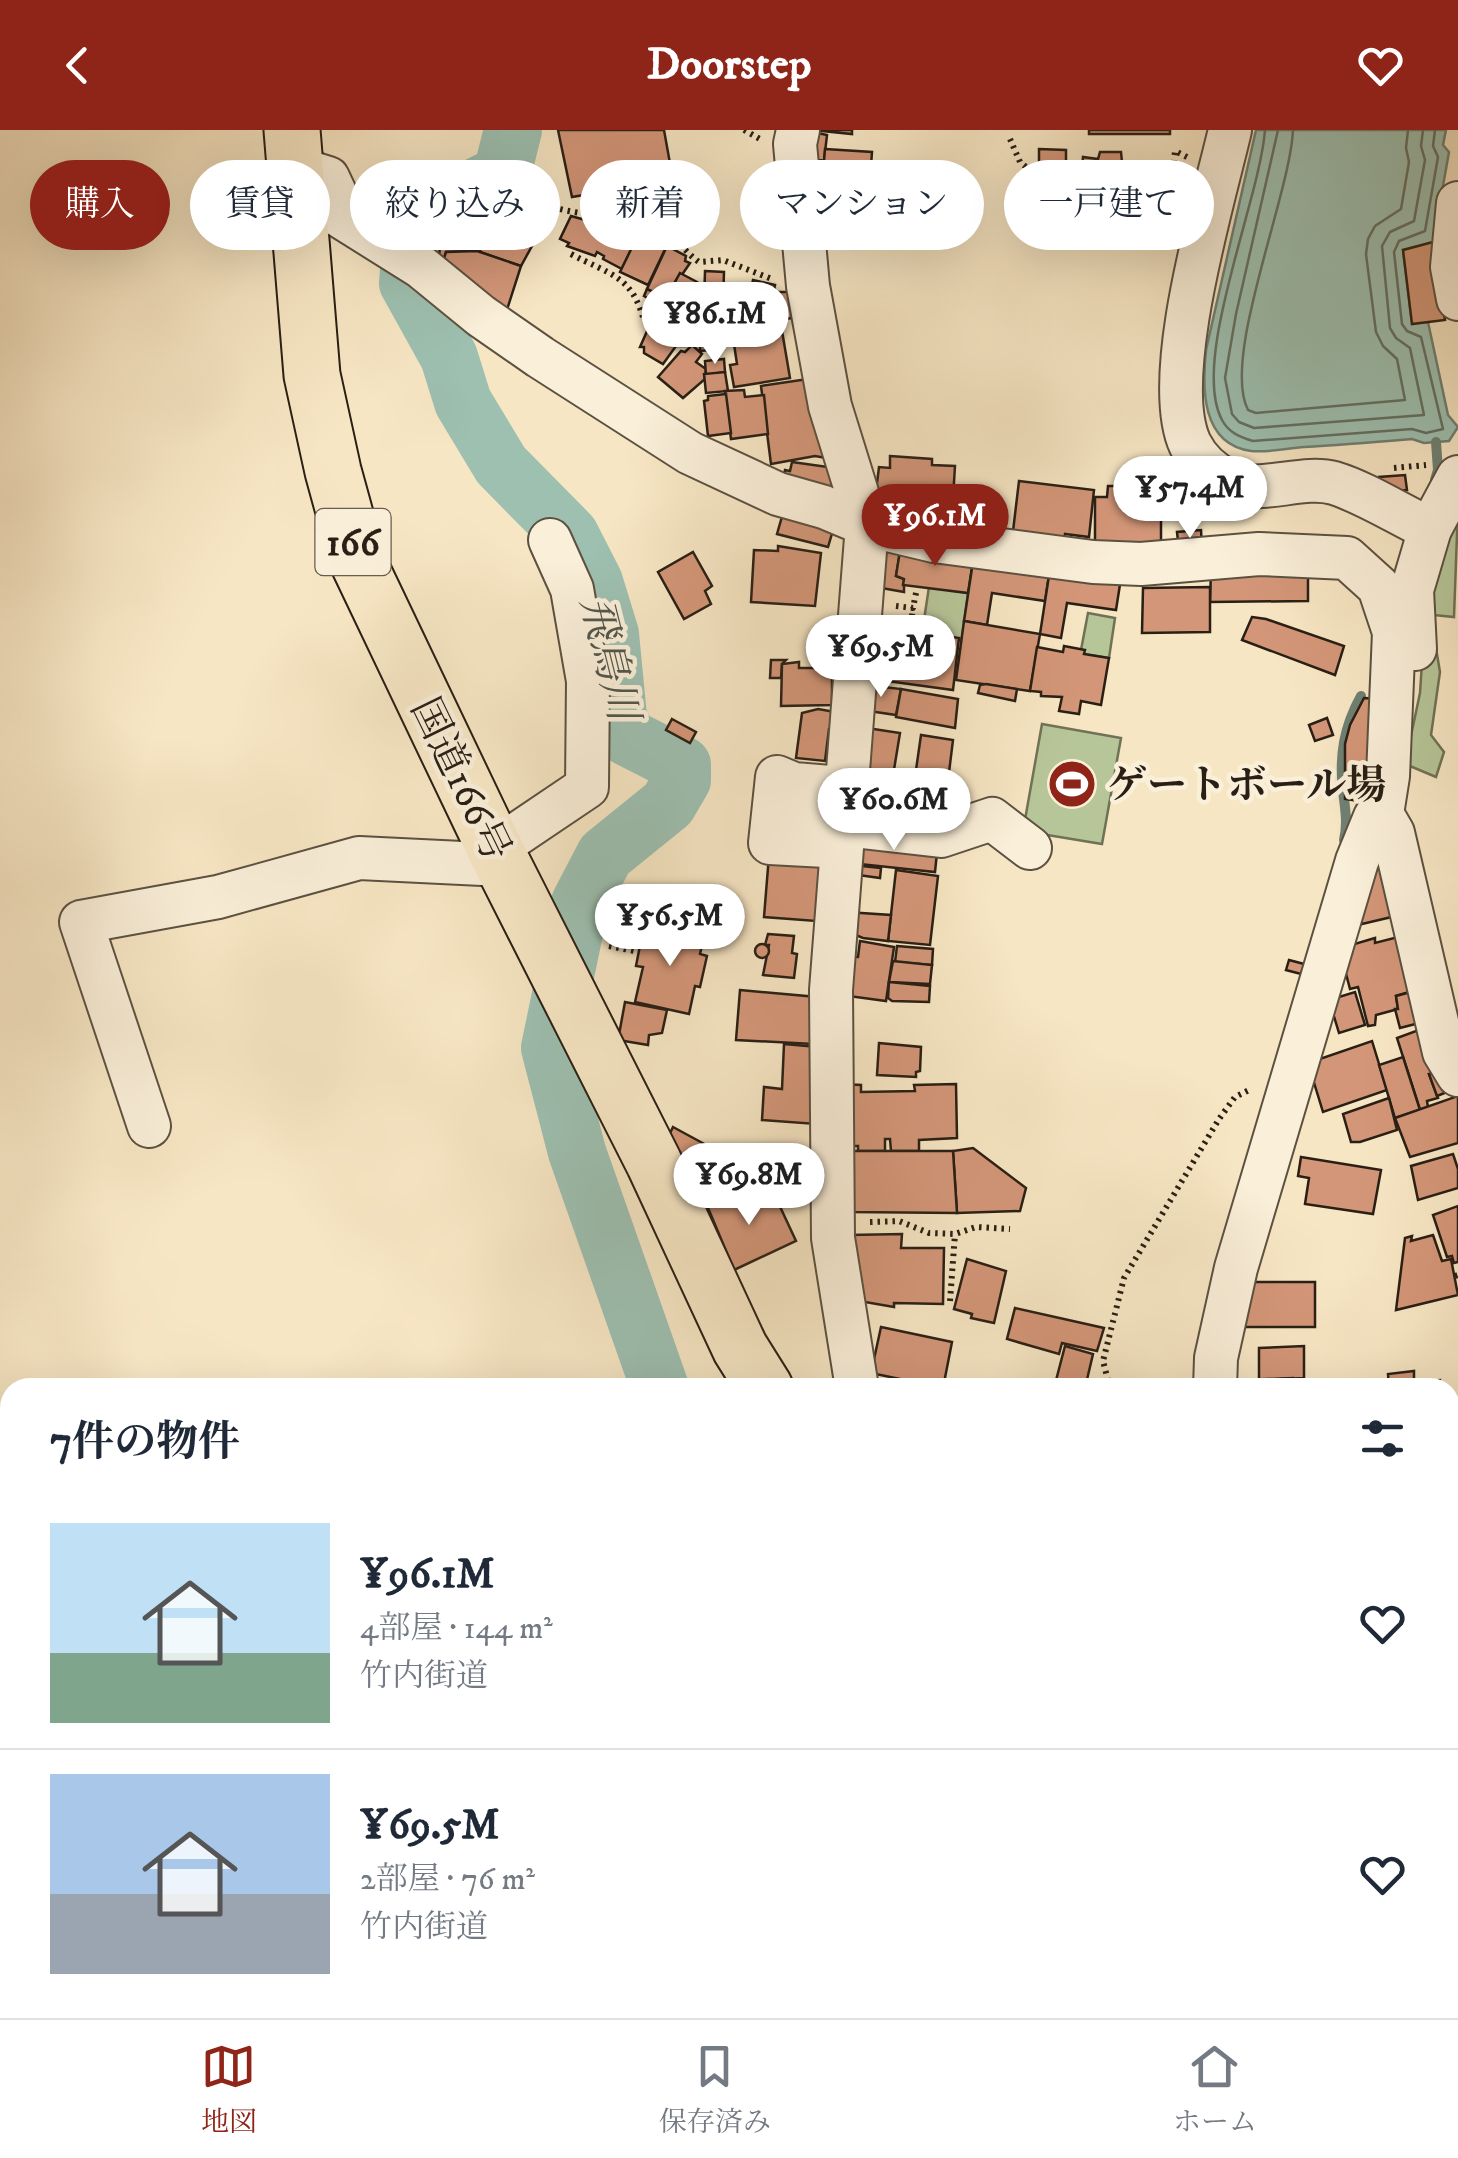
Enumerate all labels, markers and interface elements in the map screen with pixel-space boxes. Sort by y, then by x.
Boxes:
text: Doorstep [647,37,811,93]
icon: back [50,38,105,93]
icon: heart [1353,38,1408,93]
chip: 購入 [30,160,170,250]
chip: 賃貸 [190,160,330,250]
chip: 絞り込み [350,160,560,250]
chip: 新着 [580,160,720,250]
chip: マンション [740,160,984,250]
chip: 一戸建て [1004,160,1214,250]
pin: ¥86.1M [634,282,796,367]
text: ¥86.1M [664,294,766,334]
pin: ¥57.4M [1109,456,1271,541]
text: ¥57.4M [1135,468,1245,508]
pin: ¥96.1M [854,484,1016,569]
text: ¥96.1M [884,496,986,536]
road number: 166 [316,509,390,575]
water label: 飛鳥川 [568,591,650,730]
pin: ¥69.5M [800,615,962,700]
text: ¥69.5M [828,627,934,667]
street label: 国道166号 [398,690,520,870]
sports icon: ゲートボール場 [1046,758,1098,810]
place label: ゲートボール場 [1107,762,1386,812]
pin: ¥60.6M [813,768,975,853]
text: ¥60.6M [840,780,948,820]
pin: ¥56.5M [589,884,751,969]
text: ¥56.5M [617,896,723,936]
pin: ¥69.8M [668,1143,830,1228]
text: ¥69.8M [696,1155,802,1195]
icon: filters [1355,1411,1410,1466]
text: 7件の物件 [50,1417,240,1469]
text: ¥96.1M [360,1549,495,1601]
icon: home [130,1563,250,1683]
icon: heart [1355,1596,1410,1651]
text: 4部屋 · 144 m² [360,1609,553,1649]
text: 竹内街道 [360,1657,488,1697]
text: ¥69.5M [360,1800,500,1852]
icon: home [130,1814,250,1934]
icon: heart [1355,1847,1410,1902]
text: 2部屋 · 76 m² [360,1860,535,1900]
text: 竹内街道 [360,1908,488,1948]
tab: 地図 [201,2039,257,2140]
tab: 保存済み [659,2039,771,2140]
tab: ホーム [1173,2039,1257,2140]

